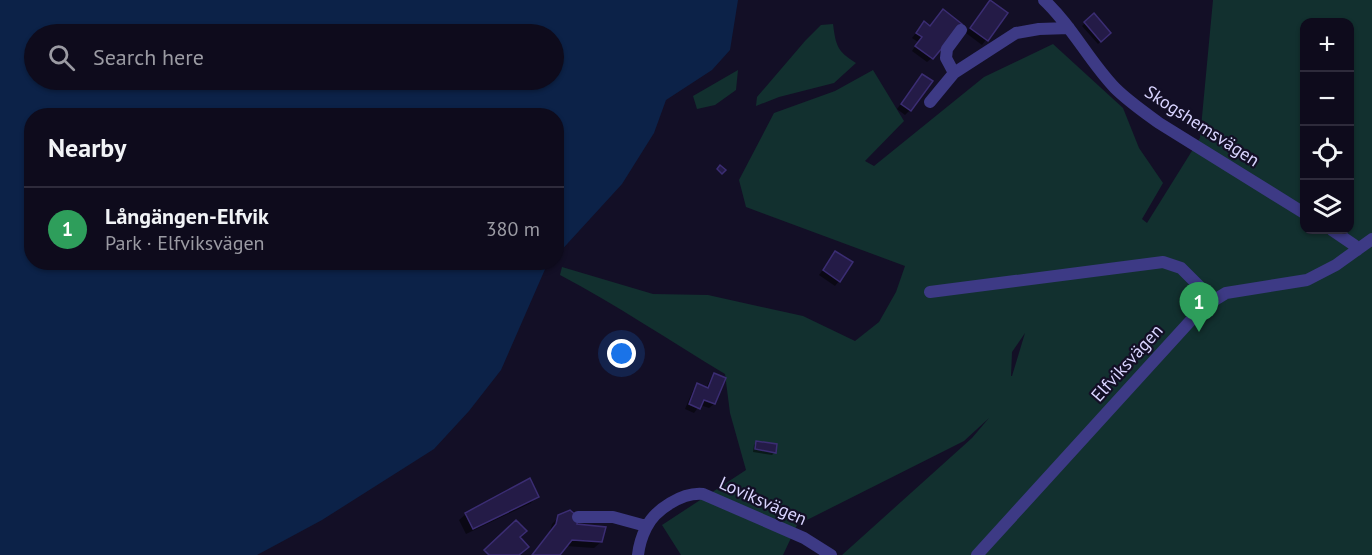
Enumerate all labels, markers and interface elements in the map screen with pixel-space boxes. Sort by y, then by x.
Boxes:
map controls [1300,18,1354,234]
button: + [1300,18,1354,72]
search box [24,24,564,90]
icon: search [45,41,78,74]
text: Search here [93,43,204,71]
button: − [1300,72,1354,126]
street label: Skogshemsvägen [1141,80,1264,171]
button: locate [1300,126,1354,180]
text: Nearby [48,131,126,164]
button: layers [1300,180,1354,234]
text: Långängen-Elfvik [105,202,269,230]
text: 1 [62,216,73,242]
text: 380 m [486,216,540,242]
text: Park · Elfviksvägen [105,230,265,256]
pin: 1 [1180,282,1218,332]
street label: Elfviksvägen [1086,319,1167,406]
your location [607,339,636,368]
street label: Loviksvägen [716,471,811,530]

